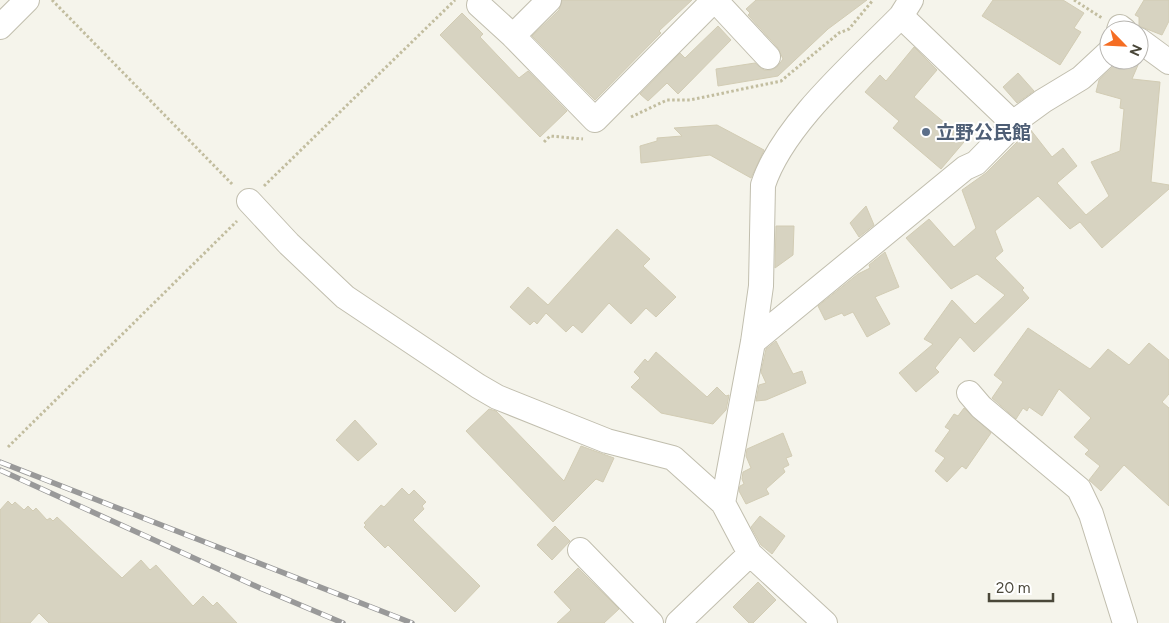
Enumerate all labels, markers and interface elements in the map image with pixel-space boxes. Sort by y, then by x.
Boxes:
north arrow [1099,20,1149,70]
text: N [1125,42,1145,58]
place label: 立野公民館 [936,121,1031,144]
marker: 立野公民館 [920,126,932,138]
scale bar [989,570,1053,602]
text: 20 m [996,579,1030,597]

